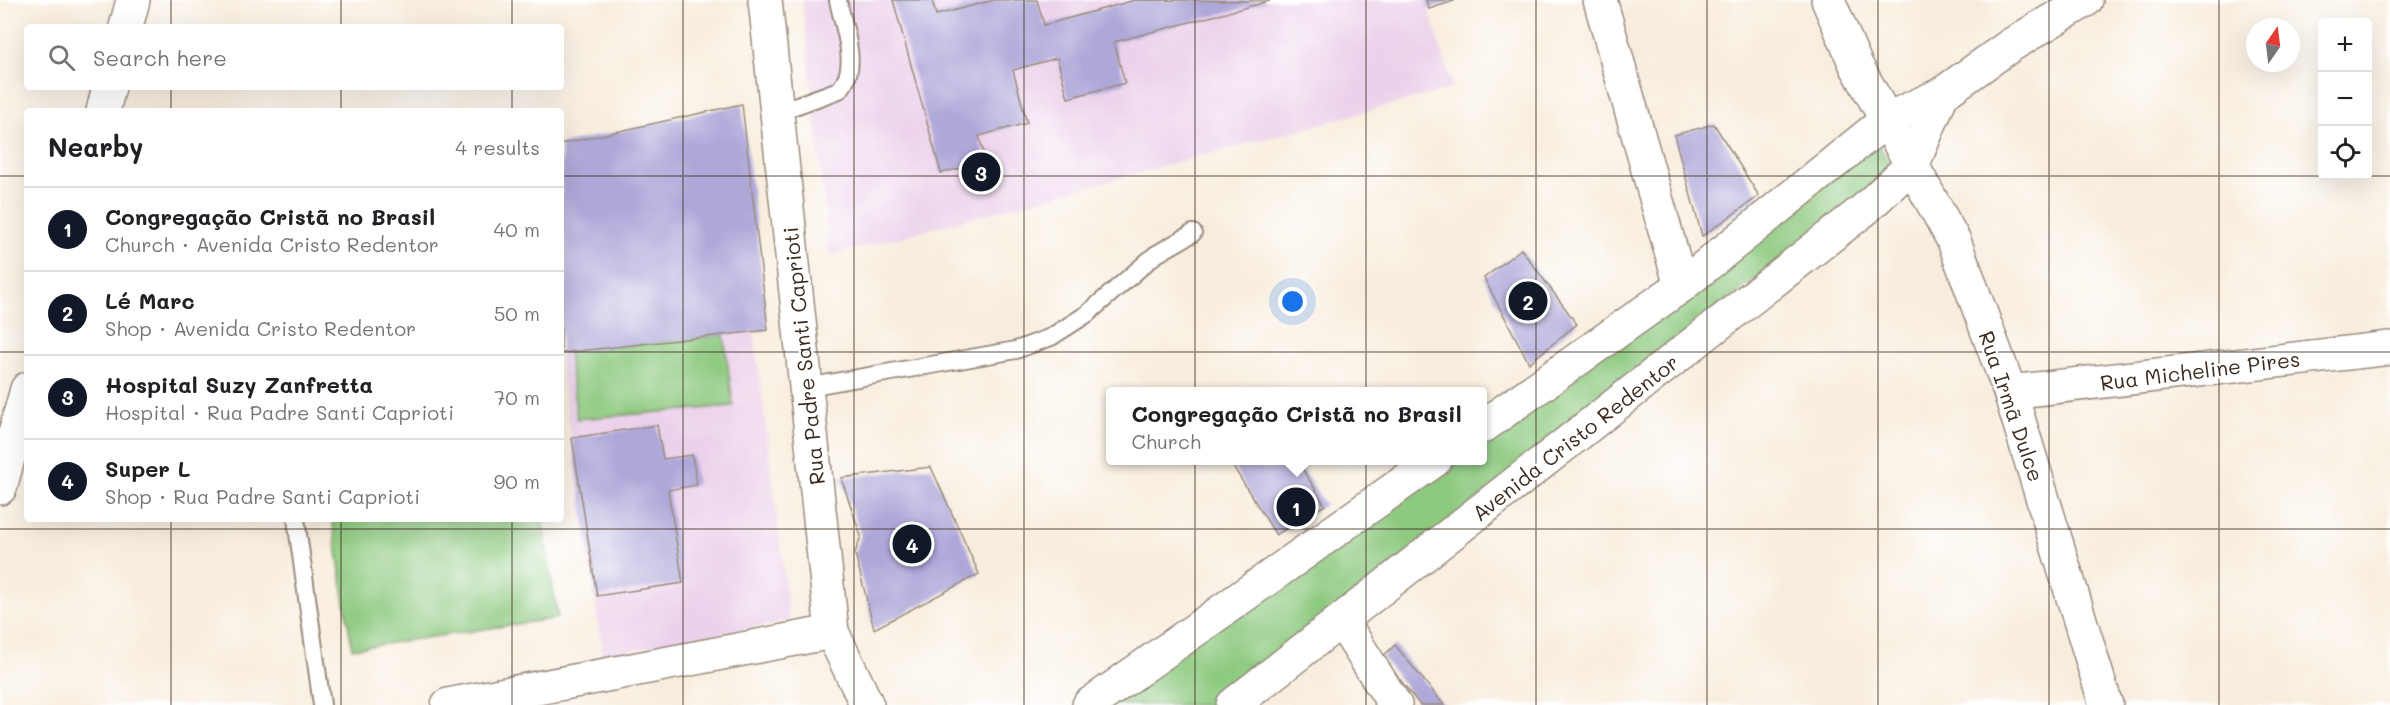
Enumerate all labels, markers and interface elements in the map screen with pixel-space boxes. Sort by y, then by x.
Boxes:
north arrow [2246,18,2300,72]
map controls [2318,18,2372,180]
button: + [2318,18,2372,72]
search box [24,24,564,90]
icon: search [45,41,78,74]
text: Search here [93,43,227,72]
button: − [2318,72,2372,126]
button: locate [2318,126,2372,180]
text: Nearby [48,130,143,164]
text: 4 results [455,134,540,160]
pin: 3 [962,150,1000,195]
text: Congregação Cristã no Brasil [105,202,435,231]
text: 1 [63,216,72,242]
text: 40 m [494,216,540,242]
street label: Rua Padre Santi Caprioti [776,226,830,486]
text: Church · Avenida Cristo Redentor [105,231,439,257]
pin: 2 [1508,278,1547,324]
text: Lé Marc [105,286,195,315]
your location [1278,287,1307,316]
text: 2 [62,300,73,326]
text: 50 m [494,300,540,326]
text: Shop · Avenida Cristo Redentor [105,315,416,341]
street label: Rua Irmã Dulce [1974,327,2050,485]
street label: Rua Micheline Pires [2099,344,2301,396]
street label: Avenida Cristo Redentor [1466,348,1684,526]
text: Hospital Suzy Zanfretta [105,370,373,399]
text: 3 [62,384,74,410]
text: 70 m [494,384,540,410]
popup [1106,387,1487,465]
text: Hospital · Rua Padre Santi Caprioti [105,399,454,425]
text: Congregação Cristã no Brasil [1131,399,1462,428]
text: Church [1131,428,1201,454]
text: Super L [105,454,191,483]
text: 4 [61,468,74,494]
text: 90 m [494,468,540,494]
text: Shop · Rua Padre Santi Caprioti [105,483,420,509]
pin: 1 [1276,484,1316,530]
pin: 4 [892,522,932,566]

